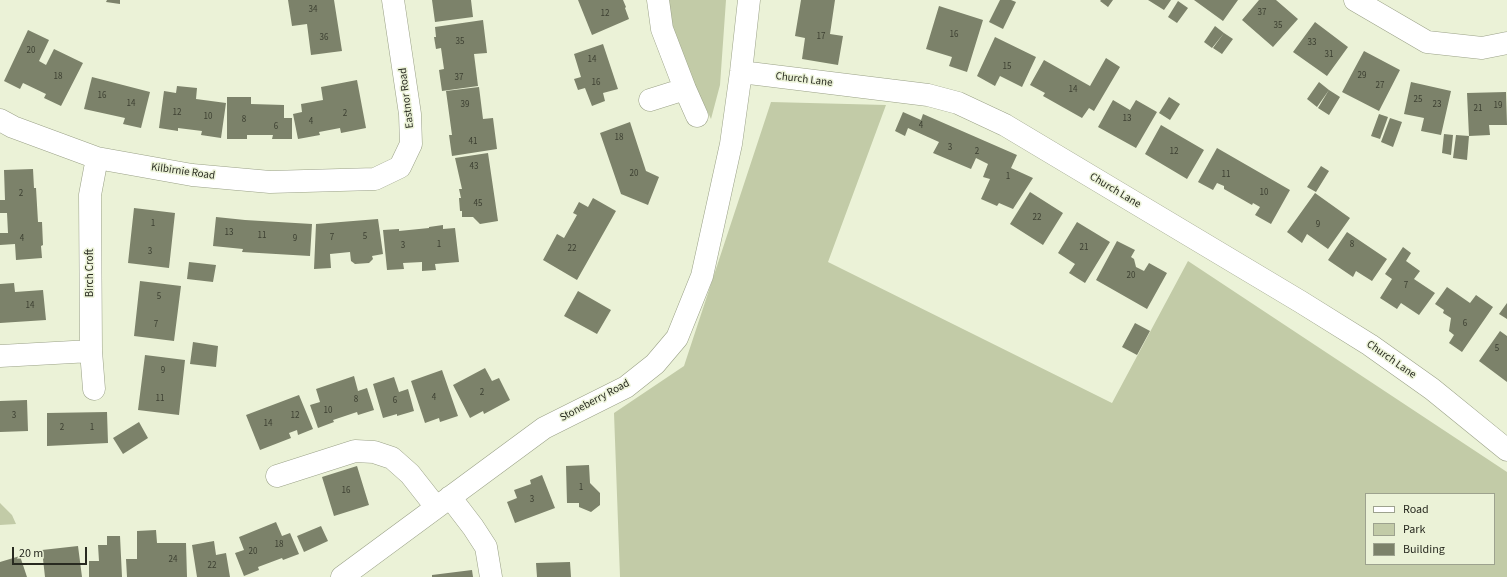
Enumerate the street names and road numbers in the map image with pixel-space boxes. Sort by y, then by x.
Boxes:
street label: Eastnor Road [397,67,417,129]
street label: Church Lane [775,70,833,90]
street label: Kilbirnie Road [150,161,216,183]
street label: Church Lane [1087,171,1143,211]
street label: Birch Croft [84,249,98,297]
street label: Church Lane [1364,338,1418,382]
street label: Stoneberry Road [558,377,632,425]

